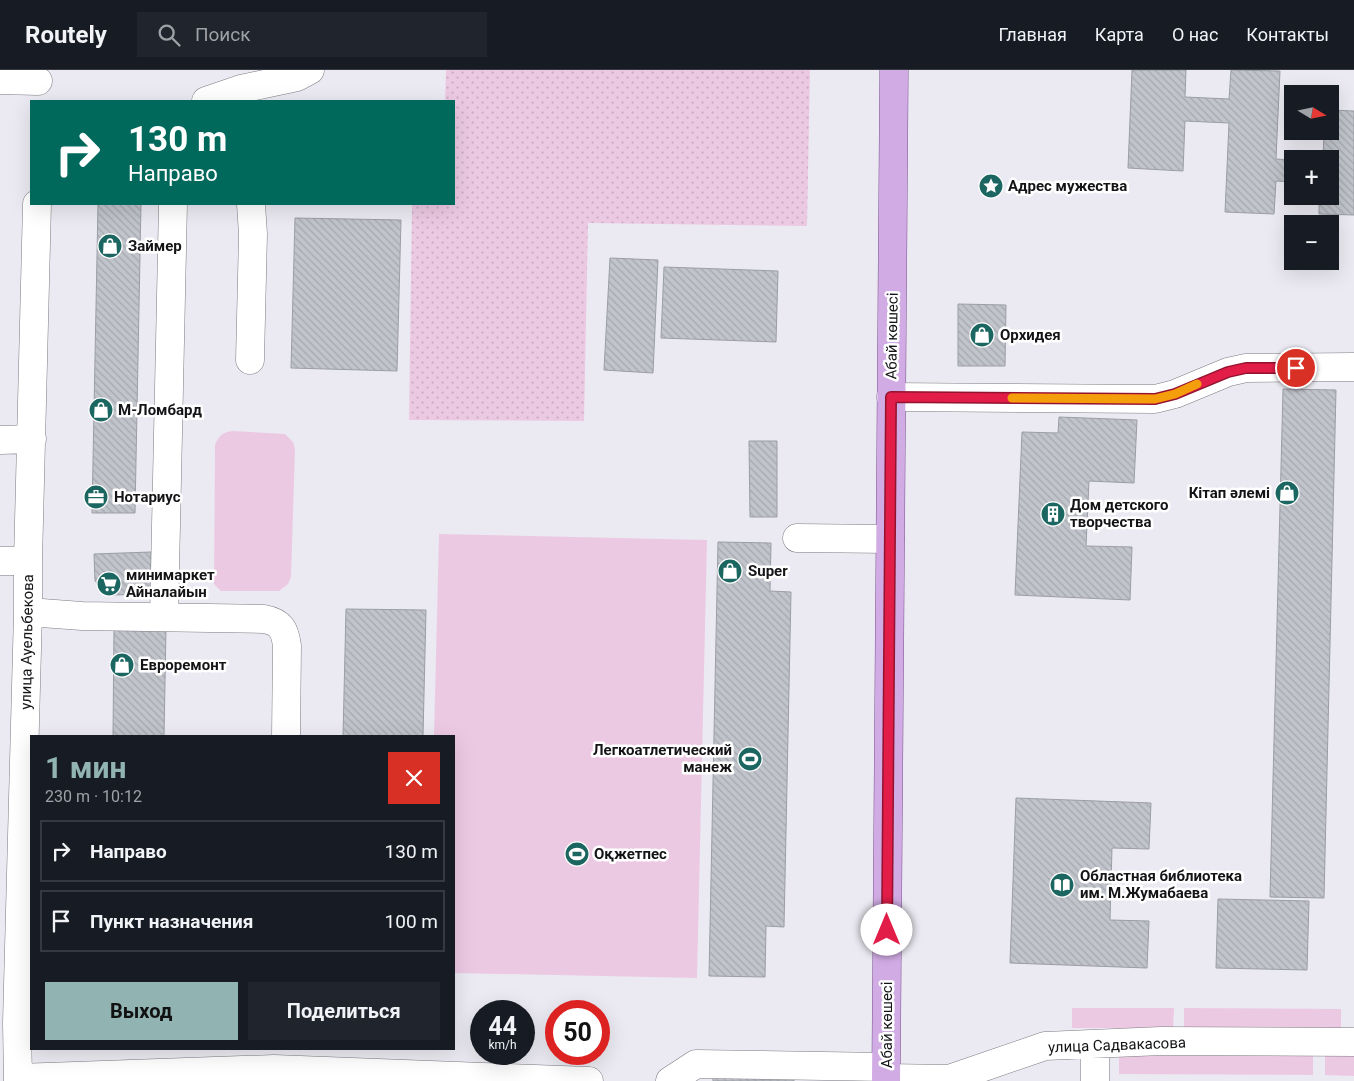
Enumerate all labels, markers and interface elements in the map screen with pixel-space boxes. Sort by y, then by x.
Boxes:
search box [137,12,487,57]
text: Routely [25,21,107,49]
icon: search [155,21,183,49]
text: Поиск [195,23,250,46]
text: Главная [998,24,1067,45]
text: Карта [1095,24,1144,45]
text: О нас [1172,24,1218,45]
text: Контакты [1246,24,1329,45]
north arrow [1284,85,1339,140]
map controls [1284,85,1339,270]
text: 130 m [128,119,227,160]
icon: right [45,120,110,185]
button: + [1284,150,1339,205]
text: Направо [128,161,218,186]
place icon: Адрес мужества [978,173,1004,199]
place label: Адрес мужества [1008,177,1127,195]
button: − [1284,215,1339,270]
shop icon: Займер [97,233,123,259]
place label: Займер [128,237,182,255]
street label: Абай көшесі [882,292,902,380]
shop icon: Орхидея [969,322,995,348]
place label: Орхидея [1000,326,1061,344]
pin [1275,347,1317,389]
icon: arrive [1282,354,1310,382]
shop icon: М-Ломбард [88,397,114,423]
place label: М-Ломбард [118,401,202,419]
shop icon: Кітап әлемі [1274,480,1300,506]
office icon: Нотариус [83,484,109,510]
place label: Кітап әлемі [1189,484,1270,502]
place label: Нотариус [114,488,181,506]
place label: Дом детского творчества [1070,496,1168,531]
building icon: Дом детского творчества [1040,501,1066,527]
shop icon: Super [717,558,743,584]
place label: Super [748,562,788,580]
place label: минимаркет Айналайын [126,566,215,601]
supermarket icon: минимаркет Айналайын [96,571,122,597]
street label: улица Ауельбекова [17,574,37,710]
shop icon: Евроремонт [109,652,135,678]
place label: Евроремонт [140,656,227,674]
place label: Легкоатлетический манеж [593,741,732,776]
sports icon: Легкоатлетический манеж [737,746,763,772]
text: 1 мин [45,750,126,785]
button: close [388,752,440,804]
text: 230 m · 10:12 [45,787,142,806]
icon: right [47,837,75,865]
text: Направо [90,840,167,863]
text: 130 m [385,840,438,863]
sports icon: Оқжетпес [564,841,590,867]
place label: Оқжетпес [594,845,667,863]
place label: Областная библиотека им. М.Жумабаева [1080,867,1242,902]
library icon: Областная библиотека им. М.Жумабаева [1049,872,1075,898]
position arrow [860,903,912,955]
icon: arrive [47,907,75,935]
text: Пункт назначения [90,910,253,933]
text: 100 m [385,910,438,933]
button: Выход [45,982,238,1040]
button: Поделиться [248,982,440,1040]
street label: Абай көшесі [878,982,896,1068]
speed limit sign: 50 [545,1000,610,1065]
text: 44 [488,1012,517,1041]
street label: улица Садвакасова [1048,1034,1186,1056]
text: km/h [488,1038,517,1052]

